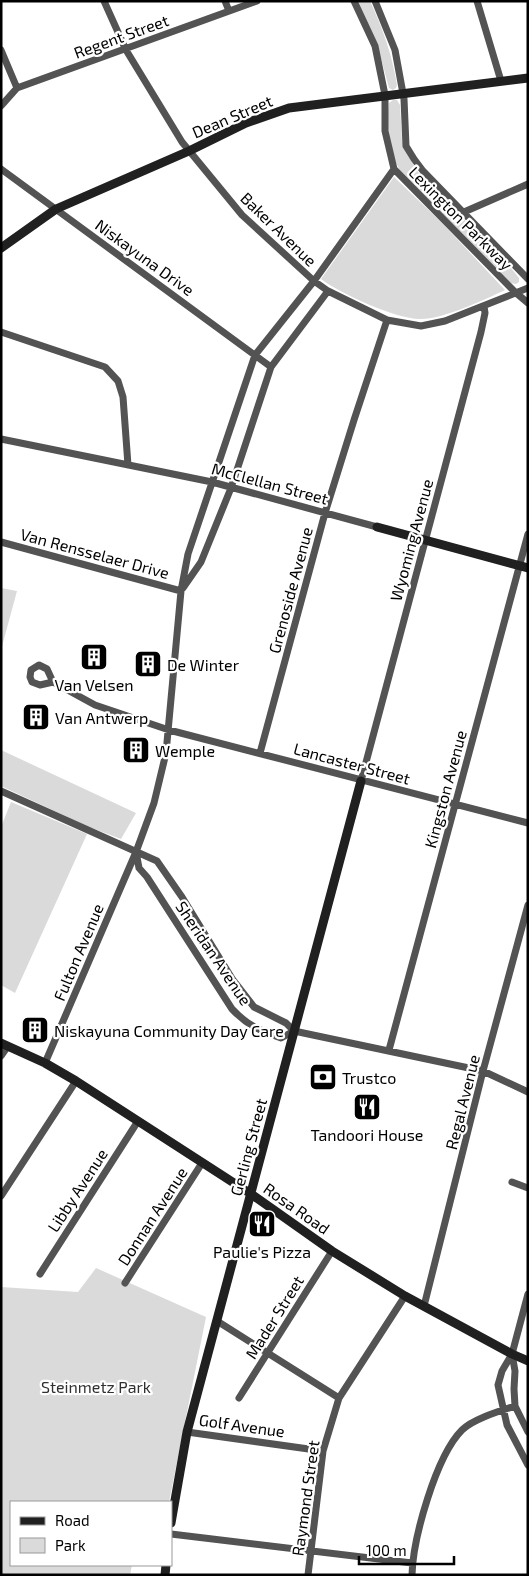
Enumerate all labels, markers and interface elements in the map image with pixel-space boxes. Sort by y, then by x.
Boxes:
street label: Regent Street [71,10,171,62]
street label: Dean Street [189,91,275,141]
street label: Lexington Parkway [405,162,517,274]
street label: Baker Avenue [237,188,321,270]
street label: Niskayuna Drive [92,215,198,299]
street label: McClellan Street [210,458,330,508]
street label: Wyoming Avenue [386,477,436,603]
street label: Van Rensselaer Drive [19,524,171,582]
street label: Grenoside Avenue [264,525,316,655]
building icon: Van Velsen [79,642,109,672]
building icon: De Winter [133,649,163,679]
place label: De Winter [167,655,240,674]
place label: Van Velsen [54,675,134,694]
building icon: Van Antwerp [21,702,51,732]
place label: Van Antwerp [55,708,148,727]
street label: Kingston Avenue [420,728,470,850]
building icon: Wemple [121,735,151,765]
street label: Lancaster Street [292,738,412,788]
place label: Wemple [155,741,215,760]
street label: Sheridan Avenue [172,897,256,1009]
street label: Fulton Avenue [49,901,107,1003]
building icon: Niskayuna Community Day Care [20,1015,50,1045]
place label: Niskayuna Community Day Care [54,1021,284,1040]
street label: Regal Avenue [441,1053,483,1151]
bank icon: Trustco [308,1062,338,1092]
place label: Trustco [342,1068,396,1087]
restaurant icon: Tandoori House [352,1092,382,1122]
street label: Gerling Street [226,1096,270,1198]
place label: Tandoori House [311,1125,423,1144]
street label: Libby Avenue [43,1145,111,1235]
street label: Donnan Avenue [113,1163,191,1269]
street label: Rosa Road [260,1178,334,1238]
restaurant icon: Paulie's Pizza [247,1209,277,1239]
place label: Paulie's Pizza [213,1242,311,1261]
street label: Mader Street [241,1272,307,1362]
park label: Steinmetz Park [41,1377,151,1396]
street label: Golf Avenue [198,1410,286,1440]
street label: Raymond Street [287,1439,323,1557]
legend [10,1501,172,1566]
text: Road [55,1511,90,1529]
scale bar [359,1534,454,1566]
text: Park [55,1536,86,1554]
text: 100 m [366,1541,407,1559]

